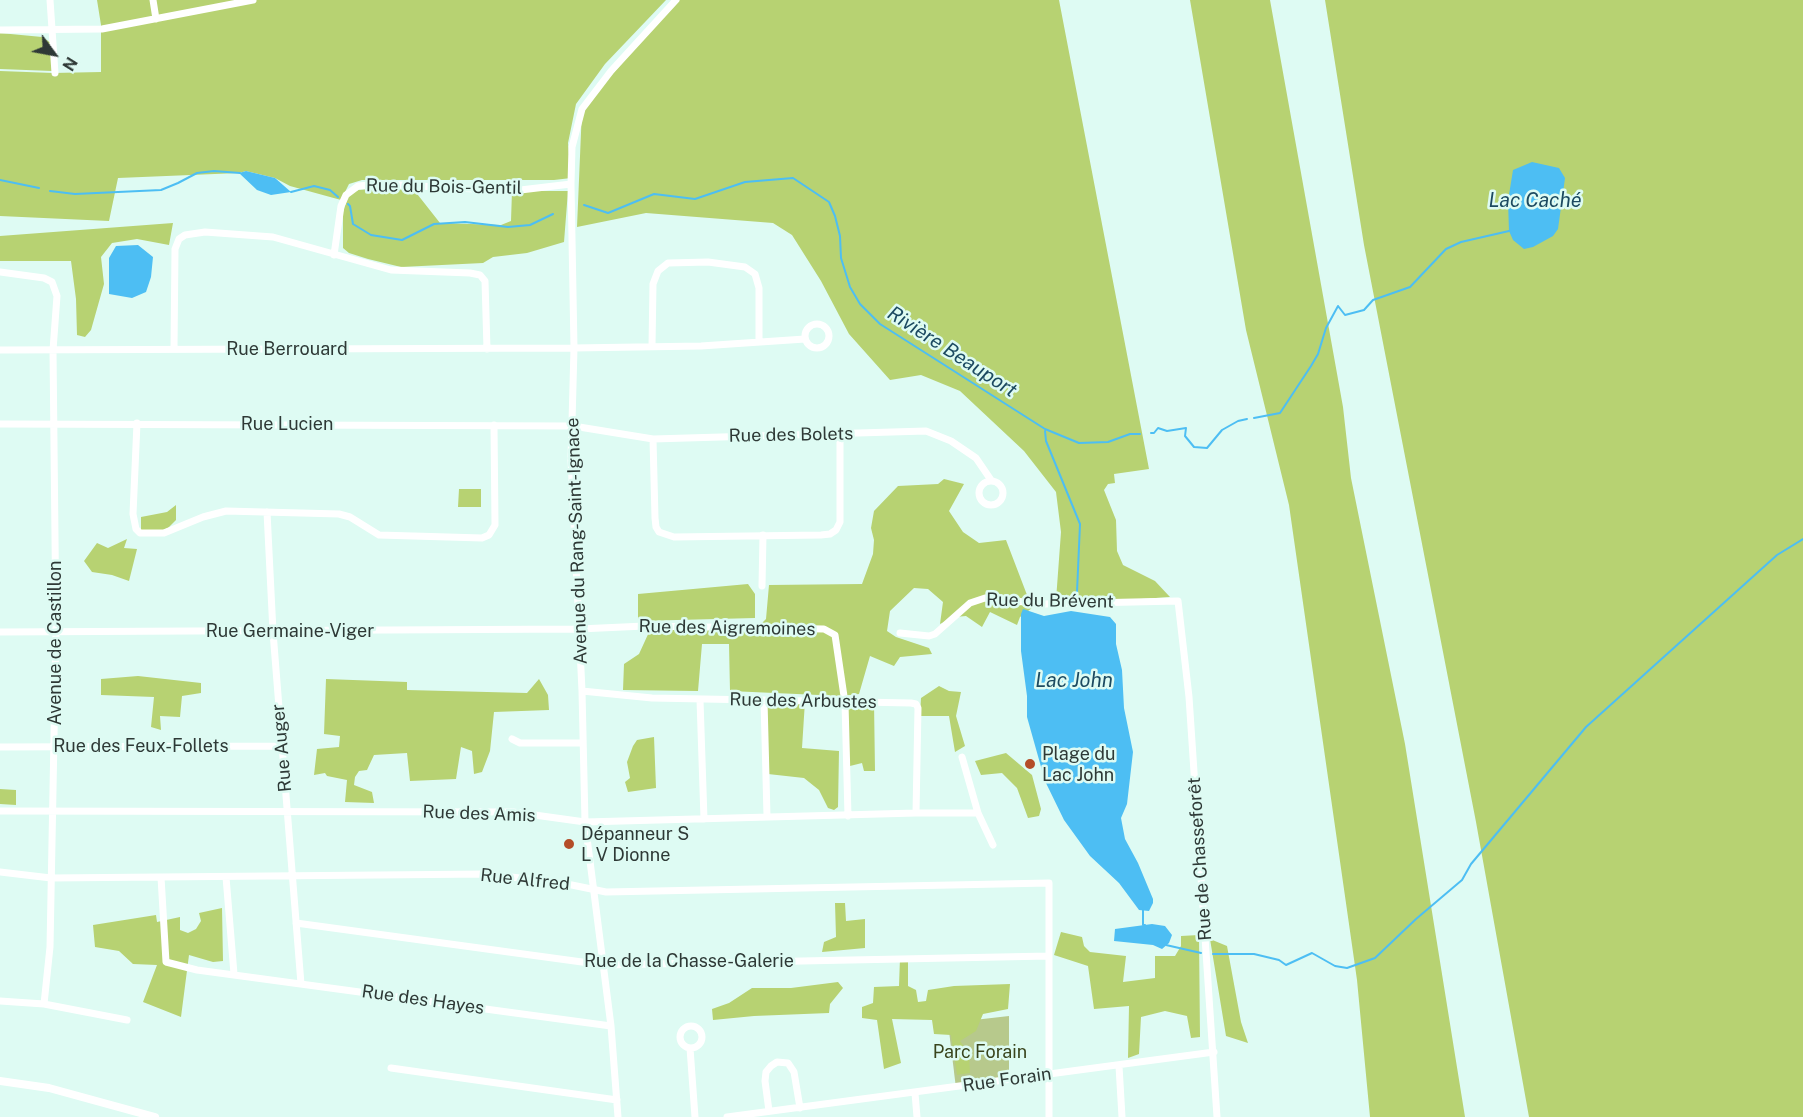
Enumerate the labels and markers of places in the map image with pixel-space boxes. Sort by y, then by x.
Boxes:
place label: Plage du Lac John [1042,743,1115,786]
marker: Plage du Lac John [1023,757,1037,771]
place label: Dépanneur S L V Dionne [581,823,689,866]
marker: Dépanneur S L V Dionne [562,837,576,851]

